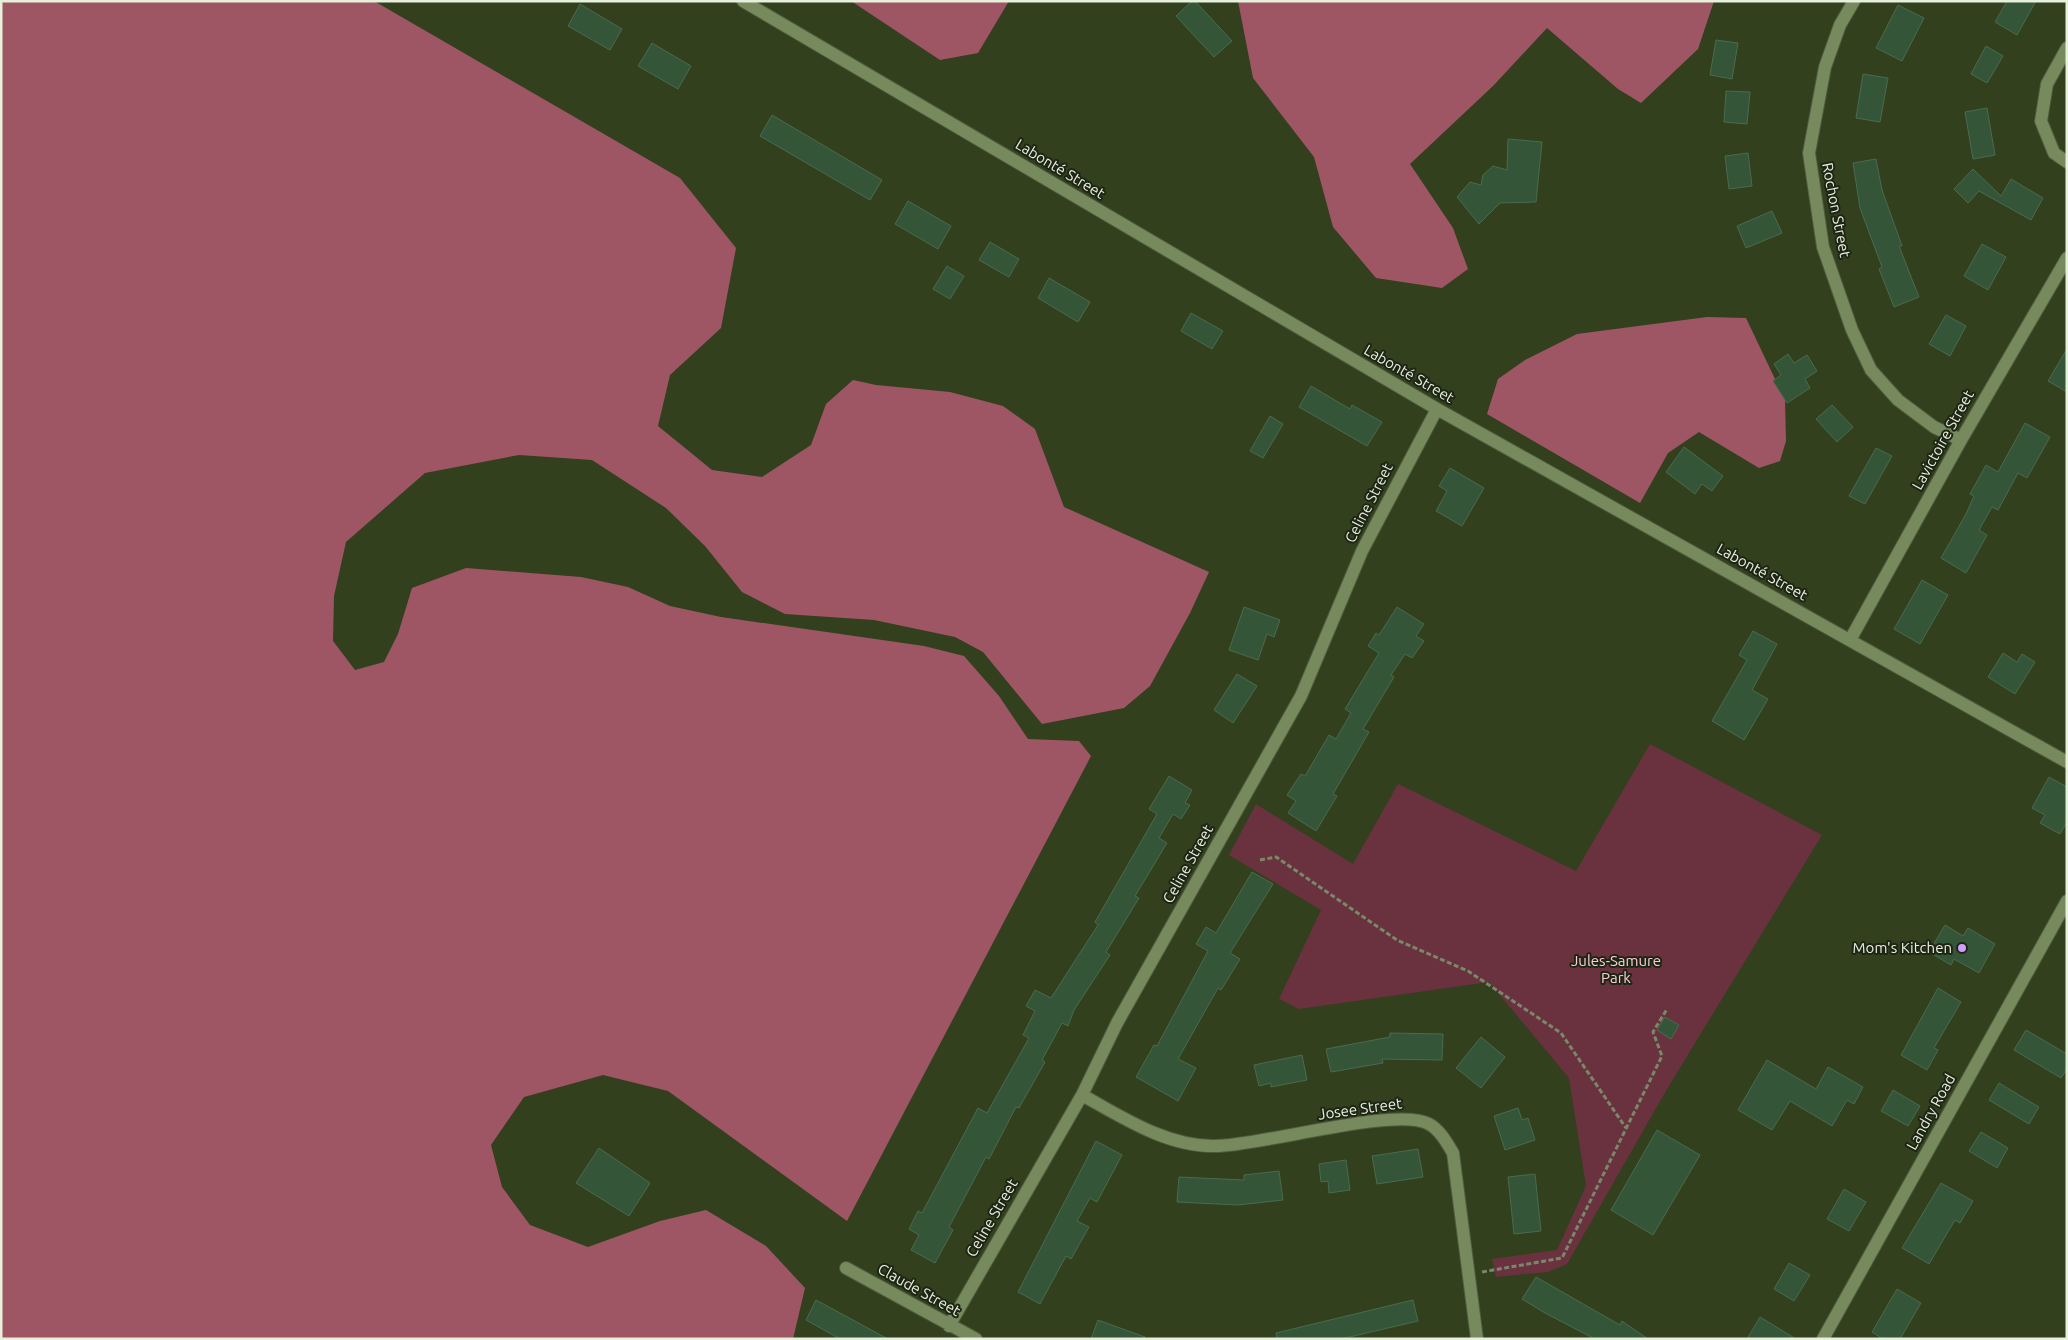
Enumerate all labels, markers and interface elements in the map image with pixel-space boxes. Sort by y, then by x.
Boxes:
street label: Labonté Street [1013,135,1108,202]
street label: Rochon Street [1819,161,1854,259]
street label: Labonté Street [1361,341,1457,406]
street label: Lavictoire Street [1908,387,1977,492]
street label: Celine Street [1341,460,1396,545]
street label: Labonté Street [1714,540,1811,604]
street label: Celine Street [1159,821,1216,906]
place label: Mom's Kitchen [1853,939,1952,956]
marker: Mom's Kitchen [1956,942,1968,954]
park label: Jules-Samure Park [1571,952,1661,986]
street label: Landry Road [1903,1071,1958,1153]
street label: Josee Street [1317,1094,1403,1123]
street label: Celine Street [962,1176,1021,1260]
street label: Claude Street [875,1260,964,1319]

